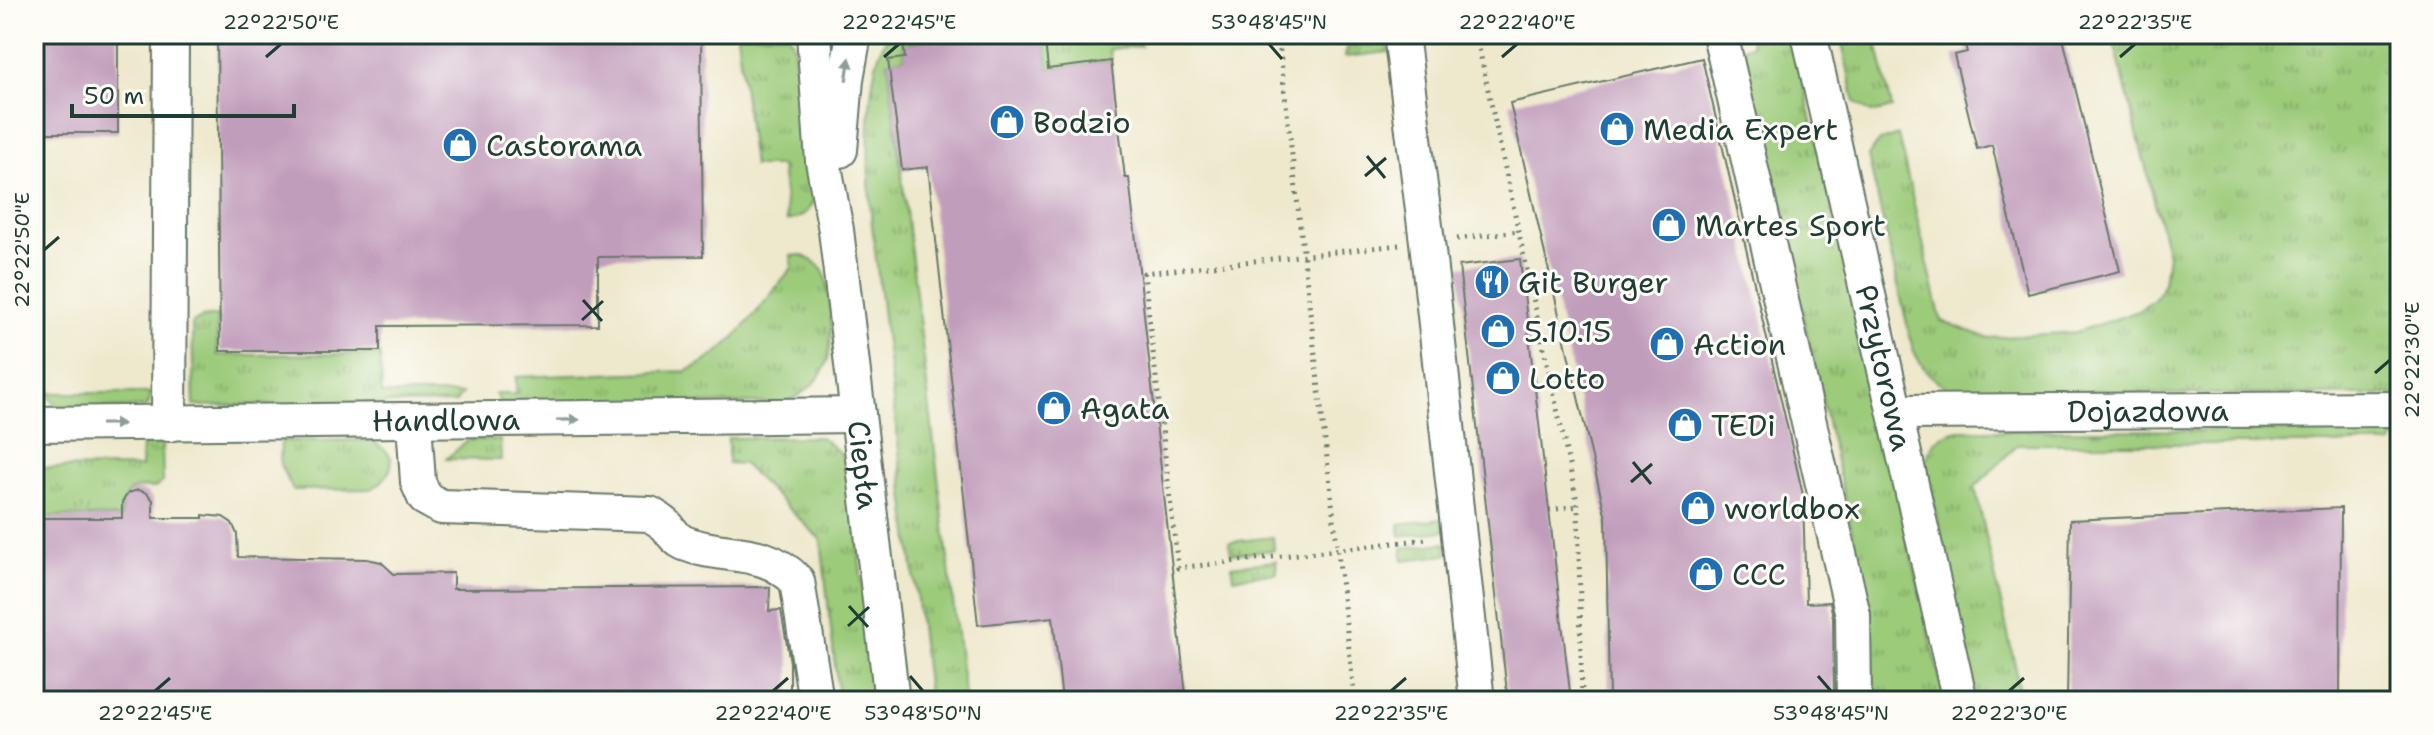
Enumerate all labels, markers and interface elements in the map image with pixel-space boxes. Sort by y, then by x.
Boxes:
text: 22°22'50"E [223,9,339,35]
text: 22°22'45"E [842,9,956,35]
text: 53°48'45"N [1211,9,1327,35]
text: 22°22'40"E [1459,9,1575,35]
text: 22°22'35"E [2078,9,2192,35]
one-way arrow [842,56,854,81]
scale bar [72,68,294,118]
text: 50 m [84,80,144,112]
place label: Bodzio [1033,102,1131,143]
shop icon: Bodzio [988,103,1026,141]
place label: Media Expert [1643,109,1838,150]
shop icon: Media Expert [1598,110,1636,148]
place label: Castorama [486,125,643,166]
shop icon: Castorama [441,126,479,164]
text: 22°22'50"E [9,192,35,308]
place label: Martes Sport [1695,205,1886,246]
shop icon: Martes Sport [1650,206,1688,244]
place label: Git Burger [1518,262,1669,303]
restaurant icon: Git Burger [1473,263,1511,301]
street label: Przytorowa [1846,281,1923,455]
text: 22°22'30"E [2399,302,2425,419]
place label: 5.10.15 [1524,311,1611,352]
shop icon: 5.10.15 [1479,312,1517,350]
place label: Action [1693,324,1786,365]
shop icon: Action [1648,325,1686,363]
place label: Lotto [1529,358,1605,399]
shop icon: Lotto [1484,359,1522,397]
place label: Agata [1080,388,1170,429]
shop icon: Agata [1035,389,1073,427]
street label: Dojazdowa [2067,390,2229,431]
street label: Handlowa [372,398,521,441]
place label: TEDi [1711,405,1776,446]
shop icon: TEDi [1666,406,1704,444]
one-way arrow [556,413,581,426]
one-way arrow [100,418,125,430]
street label: Ciepła [838,418,890,512]
place label: worldbox [1724,488,1860,529]
shop icon: worldbox [1679,489,1717,527]
place label: CCC [1732,554,1786,595]
shop icon: CCC [1687,555,1725,593]
text: 22°22'45"E [98,700,212,726]
text: 22°22'40"E [715,700,831,726]
text: 53°48'50"N [864,700,982,726]
text: 22°22'35"E [1334,700,1448,726]
text: 53°48'45"N [1773,700,1889,726]
text: 22°22'30"E [1951,700,2068,726]

